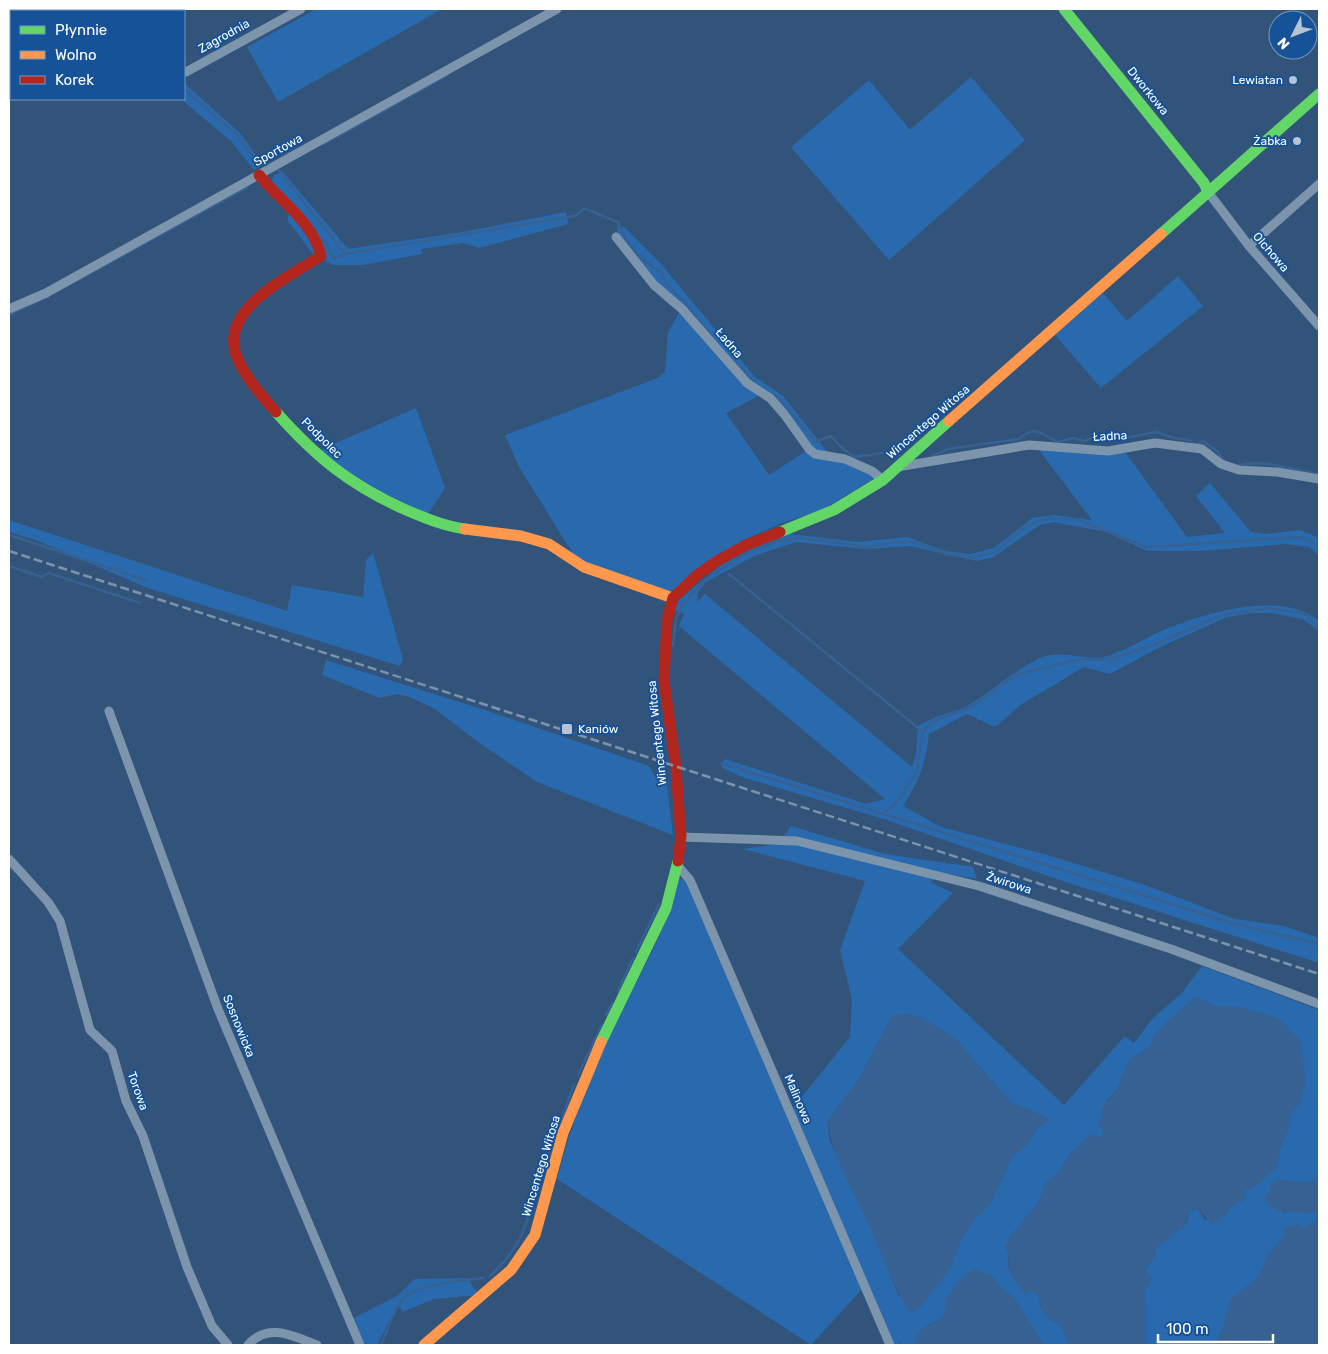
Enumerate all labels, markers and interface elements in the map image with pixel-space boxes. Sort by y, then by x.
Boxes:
legend [10,10,185,100]
north arrow [1268,10,1318,60]
street label: Zagrodnia [196,16,252,56]
text: Płynnie [55,21,107,39]
text: N [1274,34,1293,53]
text: Wolno [55,46,97,64]
street label: Dworkowa [1124,64,1172,118]
text: Korek [55,71,94,89]
place label: Lewiatan [1232,73,1283,87]
marker: Lewiatan [1287,74,1299,86]
street label: Sportowa [251,131,305,169]
place label: Żabka [1253,134,1287,148]
marker: Żabka [1291,135,1303,147]
street label: Olchowa [1250,229,1292,275]
street label: Ładna [712,325,746,361]
street label: Wincentego Witosa [884,382,972,462]
street label: Podpolec [299,415,346,462]
street label: Ładna [1092,428,1128,444]
street label: Wincentego Witosa [645,680,669,786]
marker: Kaniów [560,722,574,736]
place label: Kaniów [578,722,619,736]
street label: Żwirowa [985,869,1033,897]
street label: Sosnowicka [220,993,258,1059]
street label: Torowa [125,1070,151,1112]
street label: Malinowa [781,1072,815,1126]
street label: Wincentego Witosa [519,1114,563,1218]
scale bar [1158,1312,1273,1344]
text: 100 m [1166,1320,1208,1338]

